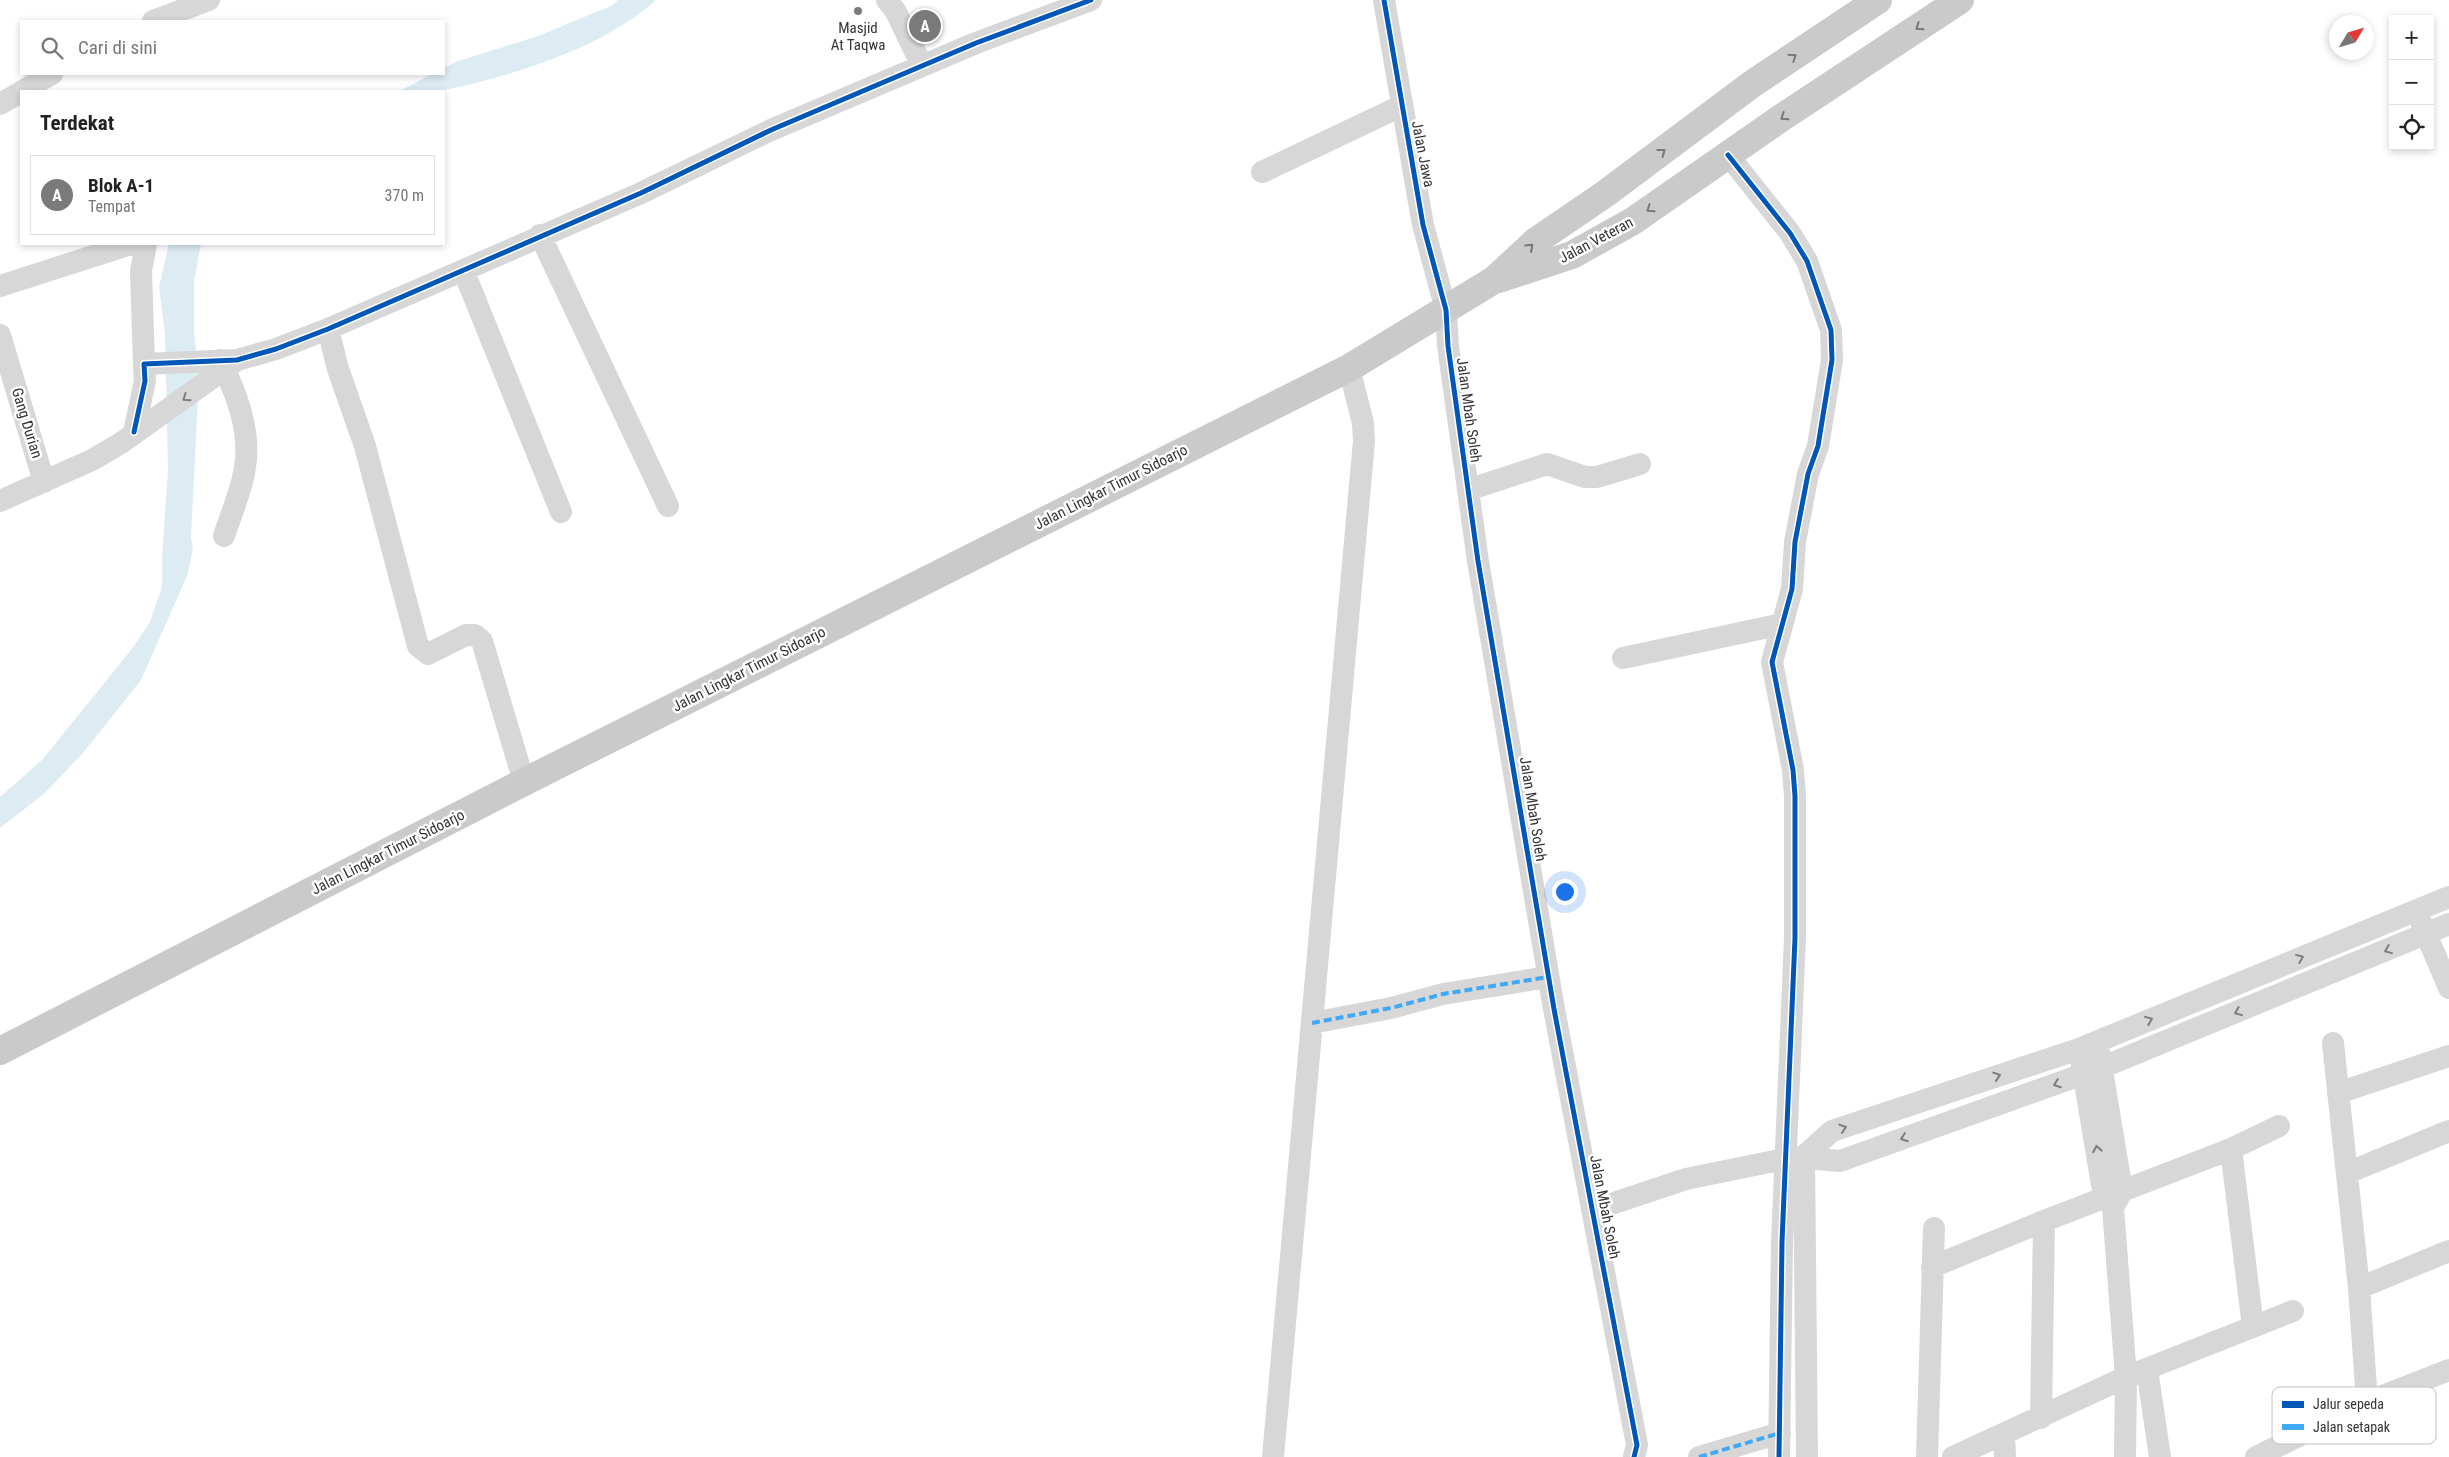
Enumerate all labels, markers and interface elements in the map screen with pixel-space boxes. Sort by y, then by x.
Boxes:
marker: Masjid At Taqwa [852,5,864,17]
pin: A [909,7,941,45]
north arrow [2329,15,2374,60]
map controls [2389,15,2434,150]
button: + [2389,15,2434,60]
place label: Masjid At Taqwa [831,19,885,54]
search box [20,20,445,75]
one-way arrow [1916,21,1925,30]
icon: search [38,34,66,62]
text: Cari di sini [78,36,157,59]
one-way arrow [1787,54,1797,63]
button: − [2389,60,2434,105]
button: locate [2389,105,2434,150]
one-way arrow [1780,110,1789,120]
text: Terdekat [40,111,114,135]
street label: Jalan Jawa [1408,119,1438,189]
one-way arrow [1656,149,1666,158]
text: Blok A-1 [88,174,154,197]
text: A [52,186,62,205]
text: 370 m [385,186,424,205]
text: Tempat [88,197,135,216]
one-way arrow [1646,203,1656,212]
street label: Jalan Veteran [1556,213,1636,267]
one-way arrow [1524,244,1533,253]
street label: Jalan Mbah Soleh [1453,357,1485,463]
street label: Gang Durian [8,386,46,460]
one-way arrow [182,392,191,401]
street label: Jalan Lingkar Timur Sidoarjo [1031,441,1191,533]
street label: Jalan Lingkar Timur Sidoarjo [669,623,829,715]
street label: Jalan Mbah Soleh [1516,756,1550,862]
street label: Jalan Lingkar Timur Sidoarjo [308,806,468,898]
your location [1552,879,1578,905]
one-way arrow [2384,944,2393,954]
one-way arrow [2295,954,2304,965]
one-way arrow [2234,1005,2243,1016]
one-way arrow [2144,1016,2153,1026]
one-way arrow [1992,1072,2001,1082]
one-way arrow [2053,1078,2062,1088]
one-way arrow [1838,1123,1846,1133]
one-way arrow [1900,1132,1909,1142]
one-way arrow [2092,1145,2102,1153]
street label: Jalan Mbah Soleh [1586,1154,1624,1260]
legend [2272,1387,2436,1444]
text: Jalur sepeda [2313,1396,2384,1412]
text: Jalan setapak [2313,1419,2391,1435]

